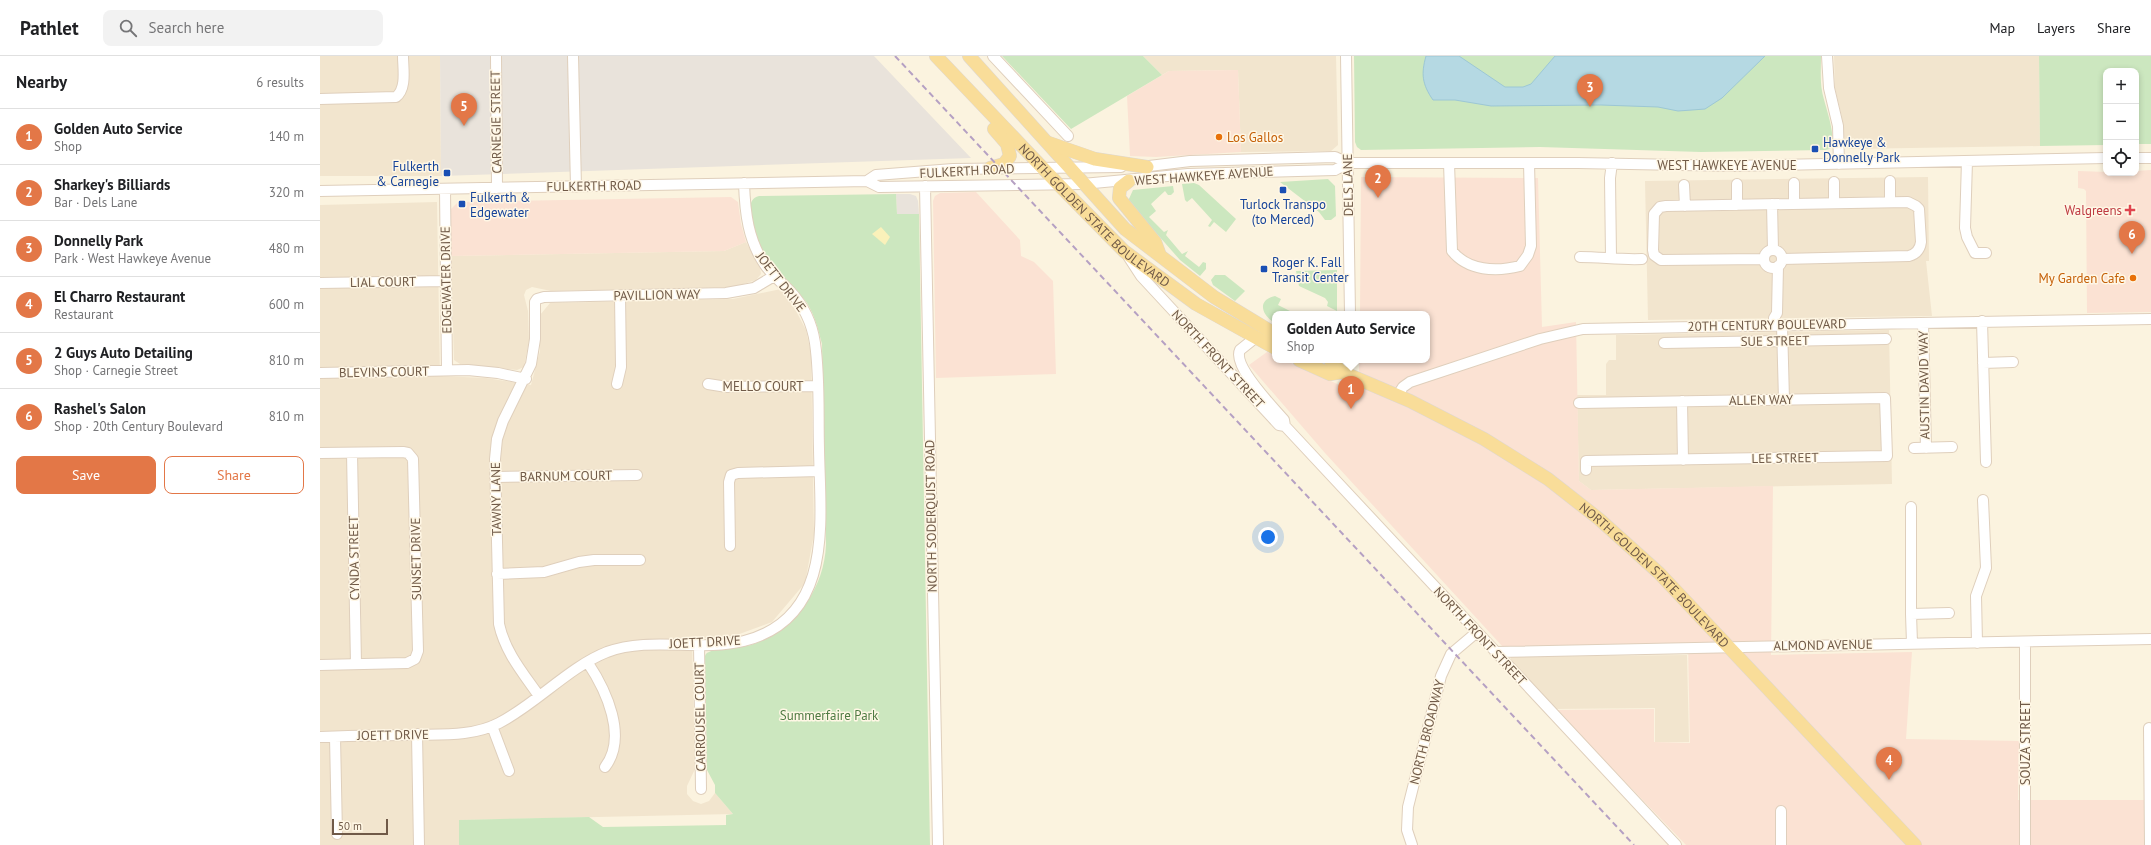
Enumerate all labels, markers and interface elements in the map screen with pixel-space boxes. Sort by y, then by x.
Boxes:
search box [103,10,383,46]
text: Pathlet [20,16,79,40]
icon: search [117,17,139,39]
text: Search here [149,18,224,37]
text: Map [1989,19,2015,37]
text: Layers [2037,19,2075,37]
text: Share [2097,19,2131,37]
map controls [2103,68,2139,176]
button: + [2103,68,2139,104]
street label: CARNEGIE STREET [487,70,505,174]
text: Nearby [16,71,67,93]
text: 6 results [256,74,304,91]
pin: 3 [1577,74,1603,107]
pin: 5 [451,93,477,126]
button: − [2103,104,2139,140]
text: Golden Auto Service [54,119,183,138]
text: 1 [25,128,33,145]
text: 140 m [269,128,304,145]
place label: Los Gallos [1227,129,1283,146]
marker: Los Gallos [1214,132,1224,142]
place label: Hawkeye & Donnelly Park [1823,134,1901,166]
text: Shop [54,138,82,155]
street label: NORTH GOLDEN STATE BOULEVARD [1015,140,1174,291]
button: locate [2103,140,2139,176]
marker: Hawkeye & Donnelly Park [1810,144,1820,154]
street label: DELS LANE [1339,153,1357,216]
street label: WEST HAWKEYE AVENUE [1657,157,1797,174]
place label: Fulkerth & Carnegie [376,158,439,190]
street label: FULKERTH ROAD [919,160,1015,182]
street label: WEST HAWKEYE AVENUE [1134,163,1274,189]
pin: 2 [1365,165,1391,198]
marker: Fulkerth & Carnegie [442,168,452,178]
text: Sharkey's Billiards [54,175,170,194]
street label: FULKERTH ROAD [546,177,642,195]
text: 2 [25,184,33,201]
text: 320 m [269,184,304,201]
marker: Turlock Transpo (to Merced) [1278,185,1288,195]
place label: Fulkerth & Edgewater [470,189,531,221]
text: Bar · Dels Lane [54,194,137,211]
place label: Turlock Transpo (to Merced) [1240,196,1326,228]
marker: Fulkerth & Edgewater [457,199,467,209]
place label: Walgreens [2064,202,2122,219]
marker: Walgreens [2125,205,2135,215]
pin: 6 [2119,221,2145,254]
street label: EDGEWATER DRIVE [437,226,455,334]
text: Donnelly Park [54,231,143,250]
text: 3 [25,240,33,257]
text: 480 m [269,240,304,257]
street label: JOETT DRIVE [752,248,810,315]
text: Park · West Hawkeye Avenue [54,250,211,267]
place label: Roger K. Fall Transit Center [1272,254,1349,286]
marker: Roger K. Fall Transit Center [1259,264,1269,274]
place label: My Garden Cafe [2038,270,2125,287]
street label: LIAL COURT [350,273,416,291]
marker: My Garden Cafe [2128,273,2138,283]
street label: PAVILLION WAY [613,286,701,304]
text: El Charro Restaurant [54,287,185,306]
text: 4 [25,296,33,313]
text: 600 m [269,296,304,313]
text: Restaurant [54,306,113,323]
street label: NORTH FRONT STREET [1168,306,1268,412]
popup [1272,311,1430,363]
street label: 20TH CENTURY BOULEVARD [1687,315,1847,335]
text: Golden Auto Service [1287,319,1415,338]
street label: AUSTIN DAVID WAY [1915,330,1933,439]
street label: SUE STREET [1740,332,1810,350]
text: Shop [1287,338,1315,355]
text: 2 Guys Auto Detailing [54,343,193,362]
text: 5 [25,352,33,369]
text: 810 m [269,352,304,369]
text: Shop · Carnegie Street [54,362,178,379]
street label: BLEVINS COURT [339,363,429,381]
pin: 1 [1338,376,1364,409]
street label: MELLO COURT [723,378,803,395]
street label: ALLEN WAY [1729,391,1794,409]
text: Rashel's Salon [54,399,146,418]
text: 6 [25,408,33,425]
text: 810 m [269,408,304,425]
text: Shop · 20th Century Boulevard [54,418,223,435]
street label: NORTH SODERQUIST ROAD [921,440,941,592]
street label: LEE STREET [1751,449,1819,467]
button: Save [16,456,156,494]
button: Share [164,456,304,494]
street label: TAWNY LANE [487,462,505,536]
street label: BARNUM COURT [520,467,612,485]
street label: NORTH GOLDEN STATE BOULEVARD [1576,498,1733,651]
street label: CYNDA STREET [345,516,363,600]
street label: SUNSET DRIVE [407,518,425,600]
your location [1258,527,1278,547]
street label: NORTH FRONT STREET [1430,583,1530,689]
street label: JOETT DRIVE [668,632,741,652]
street label: ALMOND AVENUE [1773,636,1873,654]
street label: CARROUSEL COURT [691,662,709,772]
street label: NORTH BROADWAY [1406,677,1448,786]
street label: SOUZA STREET [2017,701,2034,785]
park label: Summerfaire Park [780,707,879,724]
street label: JOETT DRIVE [356,726,429,744]
pin: 4 [1876,747,1902,780]
scale bar [332,817,388,836]
text: 50 m [338,819,362,833]

